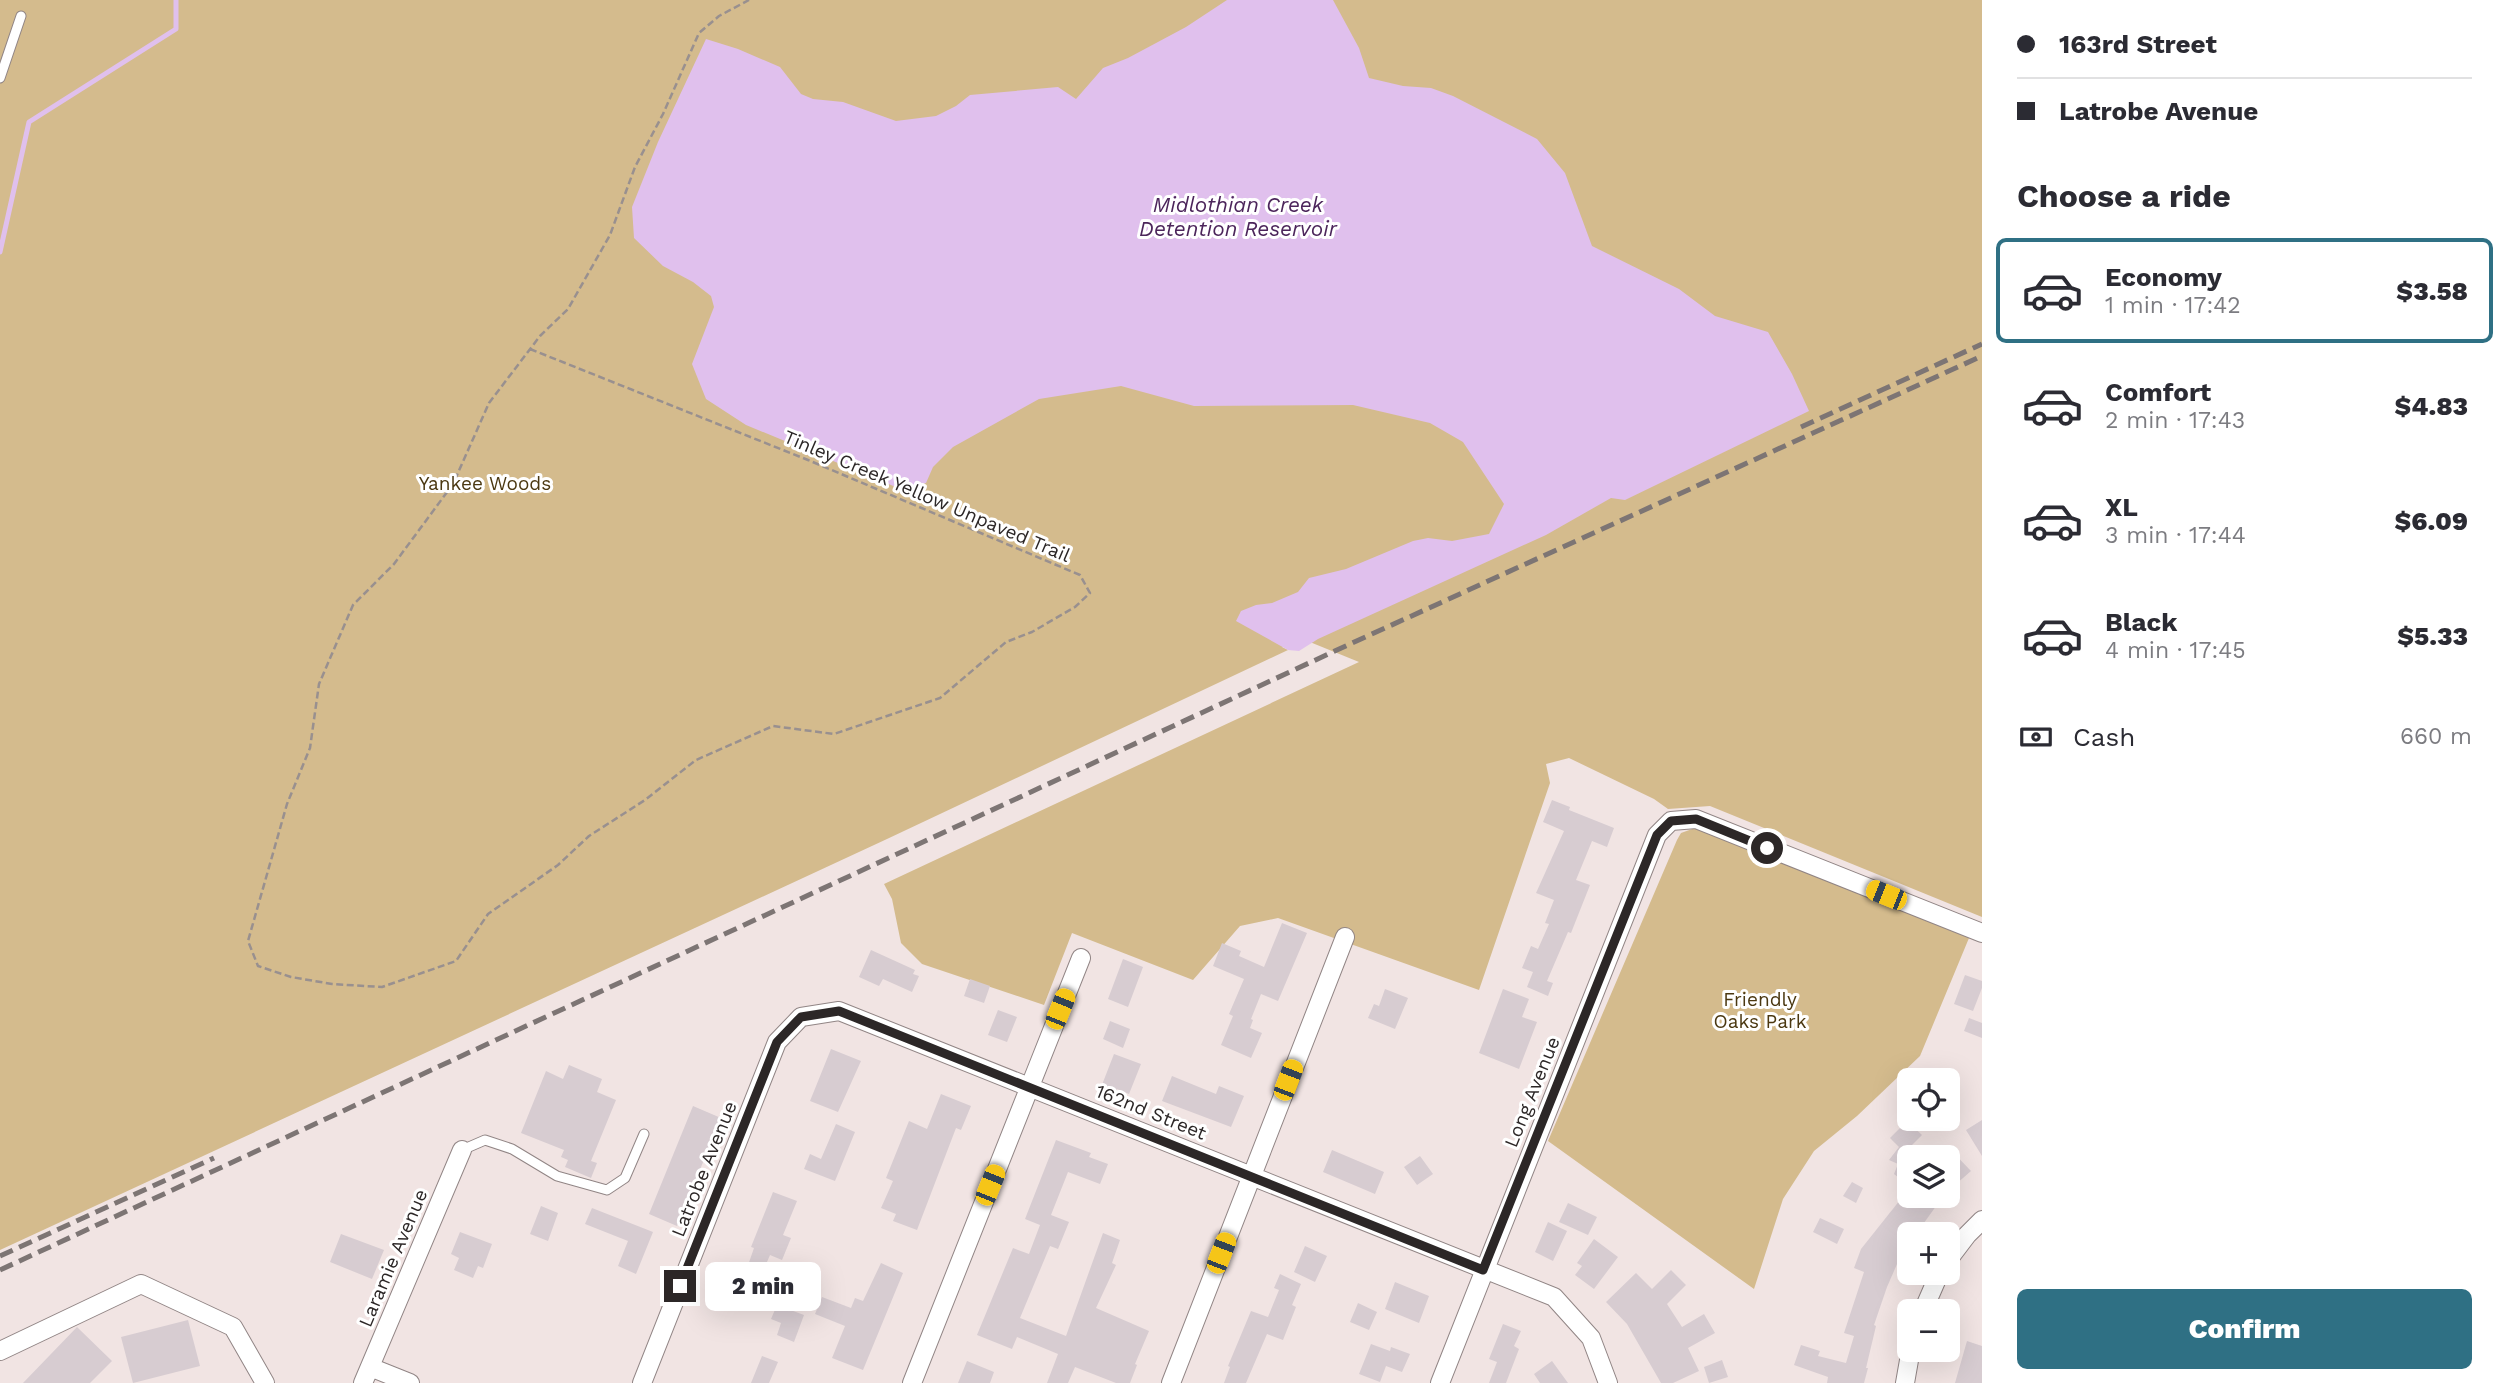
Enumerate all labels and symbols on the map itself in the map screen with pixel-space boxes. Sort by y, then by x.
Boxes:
water label: Midlothian Creek Detention Reservoir [1139,192,1338,241]
street label: Tinley Creek Yellow Unpaved Trail [780,425,1074,567]
park label: Yankee Woods [419,472,551,495]
route start [1751,832,1783,864]
car [1863,877,1910,913]
car [1043,986,1078,1032]
park label: Friendly Oaks Park [1714,988,1807,1033]
street label: Long Avenue [1499,1033,1565,1151]
car [1271,1057,1306,1103]
street label: 162nd Street [1092,1079,1210,1145]
street label: Latrobe Avenue [666,1098,742,1240]
car [973,1162,1008,1208]
street label: Laramie Avenue [354,1186,432,1330]
car [1204,1230,1239,1276]
callout: 2 min [704,1262,820,1310]
route end [664,1270,696,1302]

